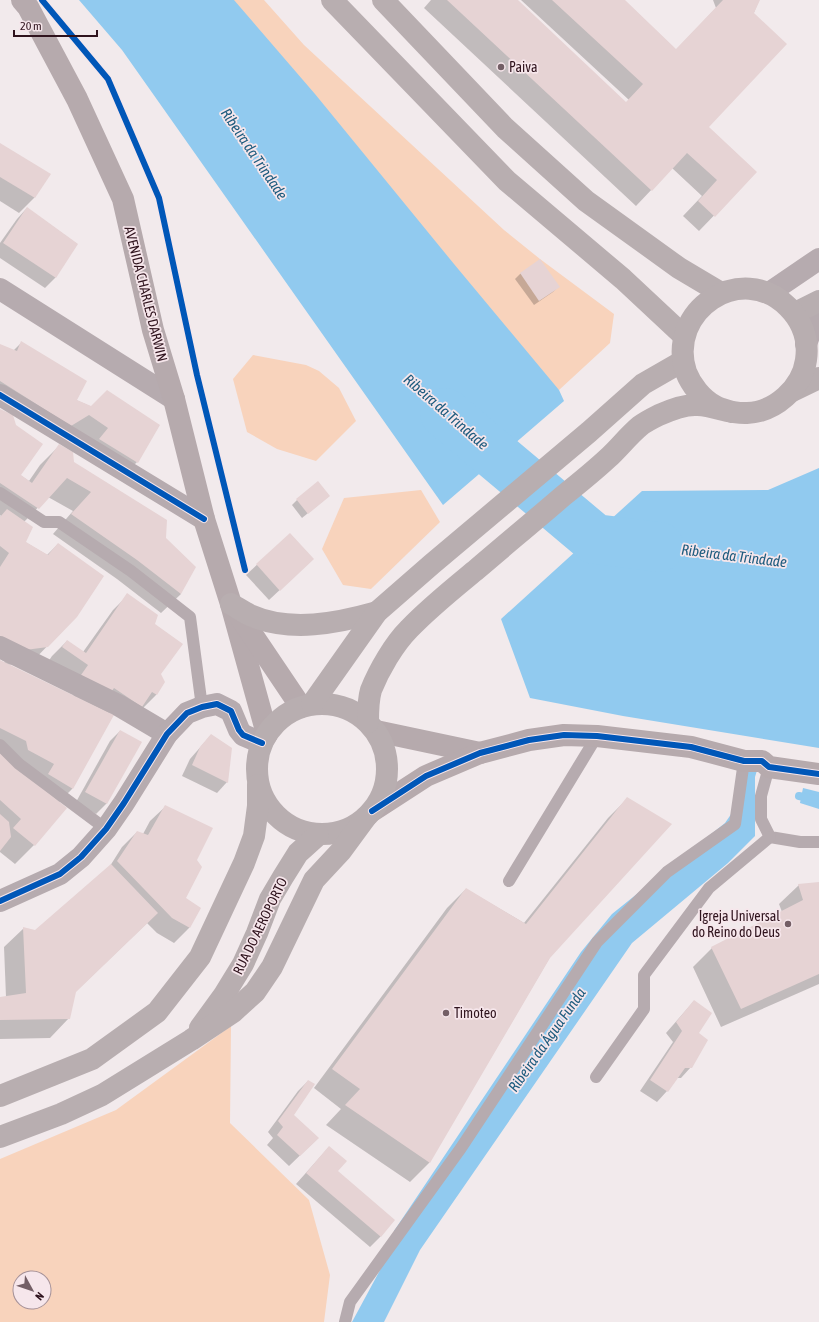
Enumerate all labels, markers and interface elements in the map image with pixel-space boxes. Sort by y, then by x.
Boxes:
scale bar [14,12,97,38]
text: 20 m [20,19,42,33]
place label: Paiva [509,59,537,75]
marker: Paiva [496,62,506,72]
water label: Ribeira da Trindade [218,105,291,203]
street label: AVENIDA CHARLES DARWIN [121,225,171,363]
water label: Ribeira da Trindade [401,370,492,453]
water label: Ribeira da Trindade [680,541,788,570]
street label: RUA DO AEROPORTO [230,875,290,977]
place label: Igreja Universal do Reino do Deus [692,908,780,940]
marker: Igreja Universal do Reino do Deus [783,919,793,929]
water label: Ribeira da Água Funda [504,985,589,1095]
place label: Timoteo [454,1005,497,1021]
marker: Timoteo [441,1008,451,1018]
north arrow [12,1270,52,1310]
text: N [33,1290,46,1303]

